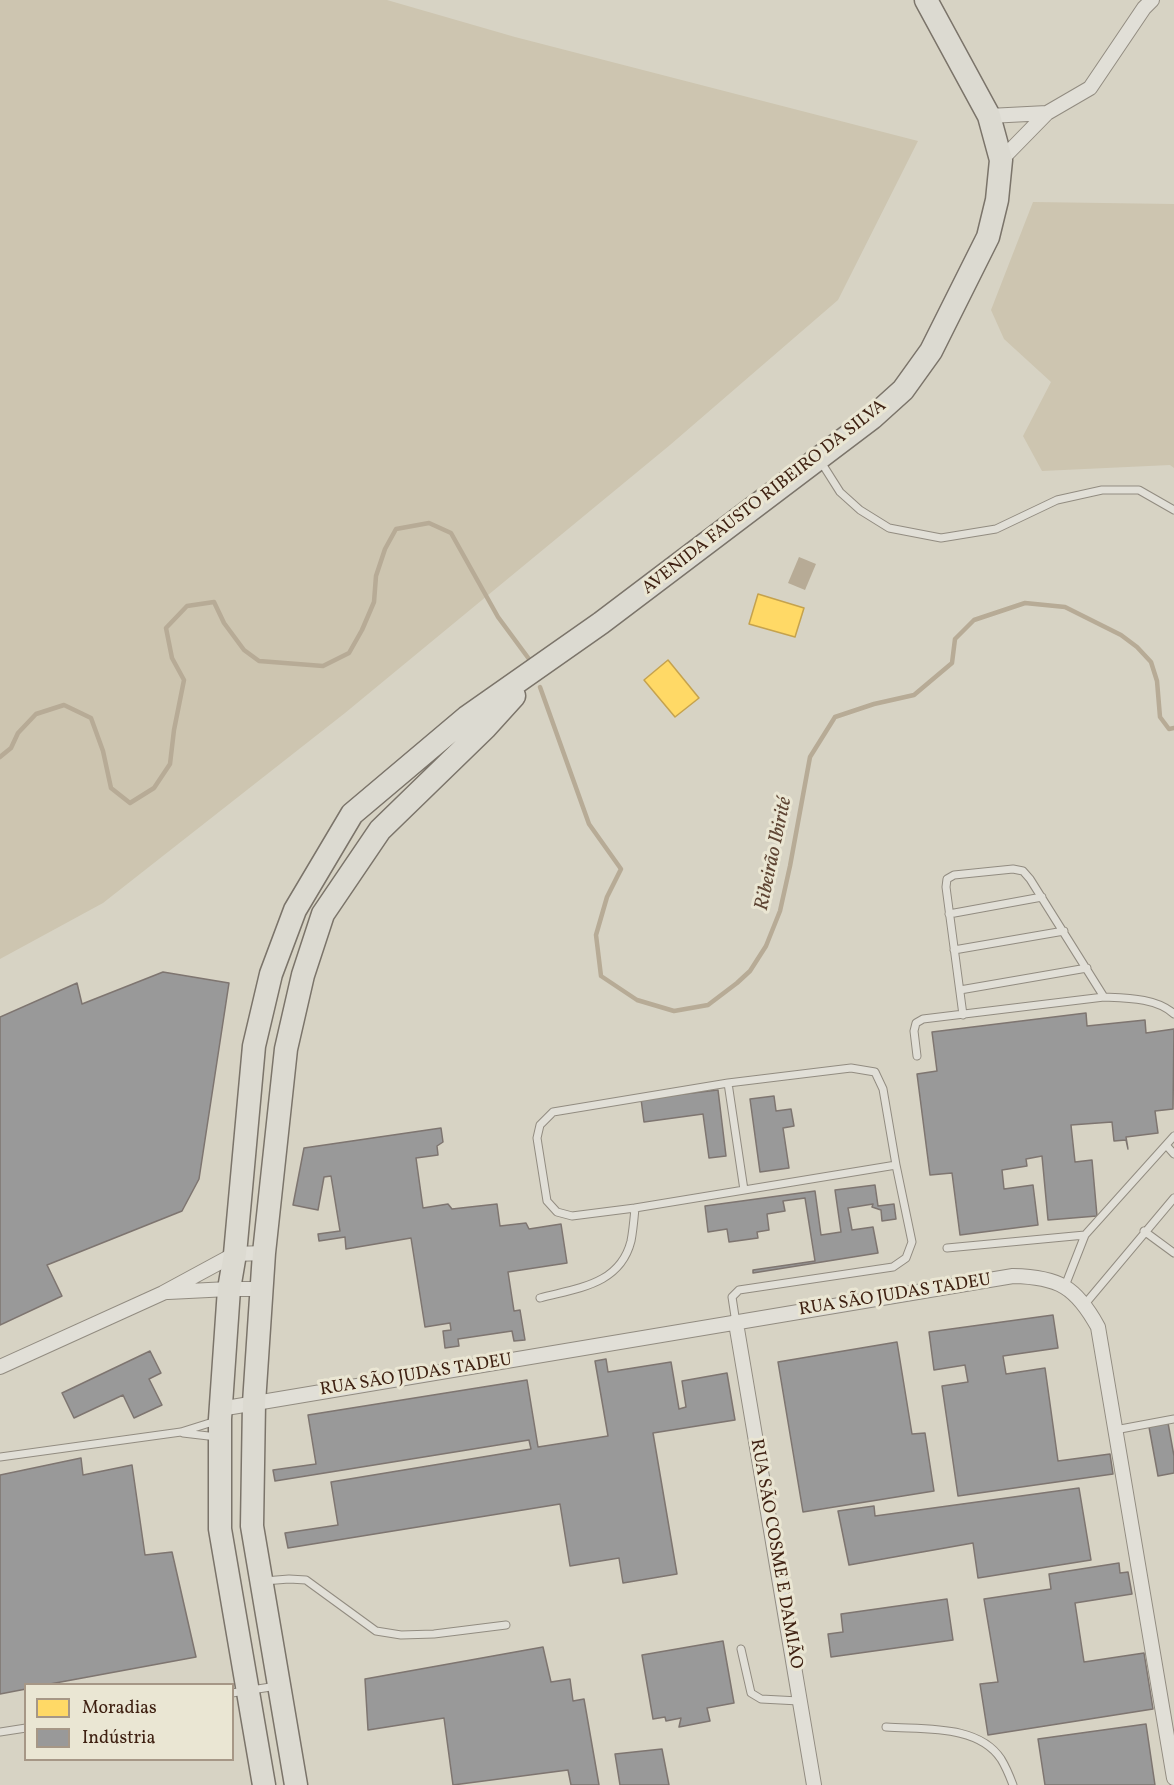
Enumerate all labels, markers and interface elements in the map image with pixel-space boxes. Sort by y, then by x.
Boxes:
street label: AVENIDA FAUSTO RIBEIRO DA SILVA [639,396,891,600]
water label: Ribeirão Ibirité [751,795,799,913]
street label: RUA SÃO JUDAS TADEU [797,1270,993,1322]
street label: RUA SÃO JUDAS TADEU [318,1350,514,1402]
street label: RUA SÃO COSME E DAMIÃO [744,1437,806,1671]
legend [24,1683,234,1761]
text: Moradias [82,1696,157,1721]
text: Indústria [82,1726,155,1751]

